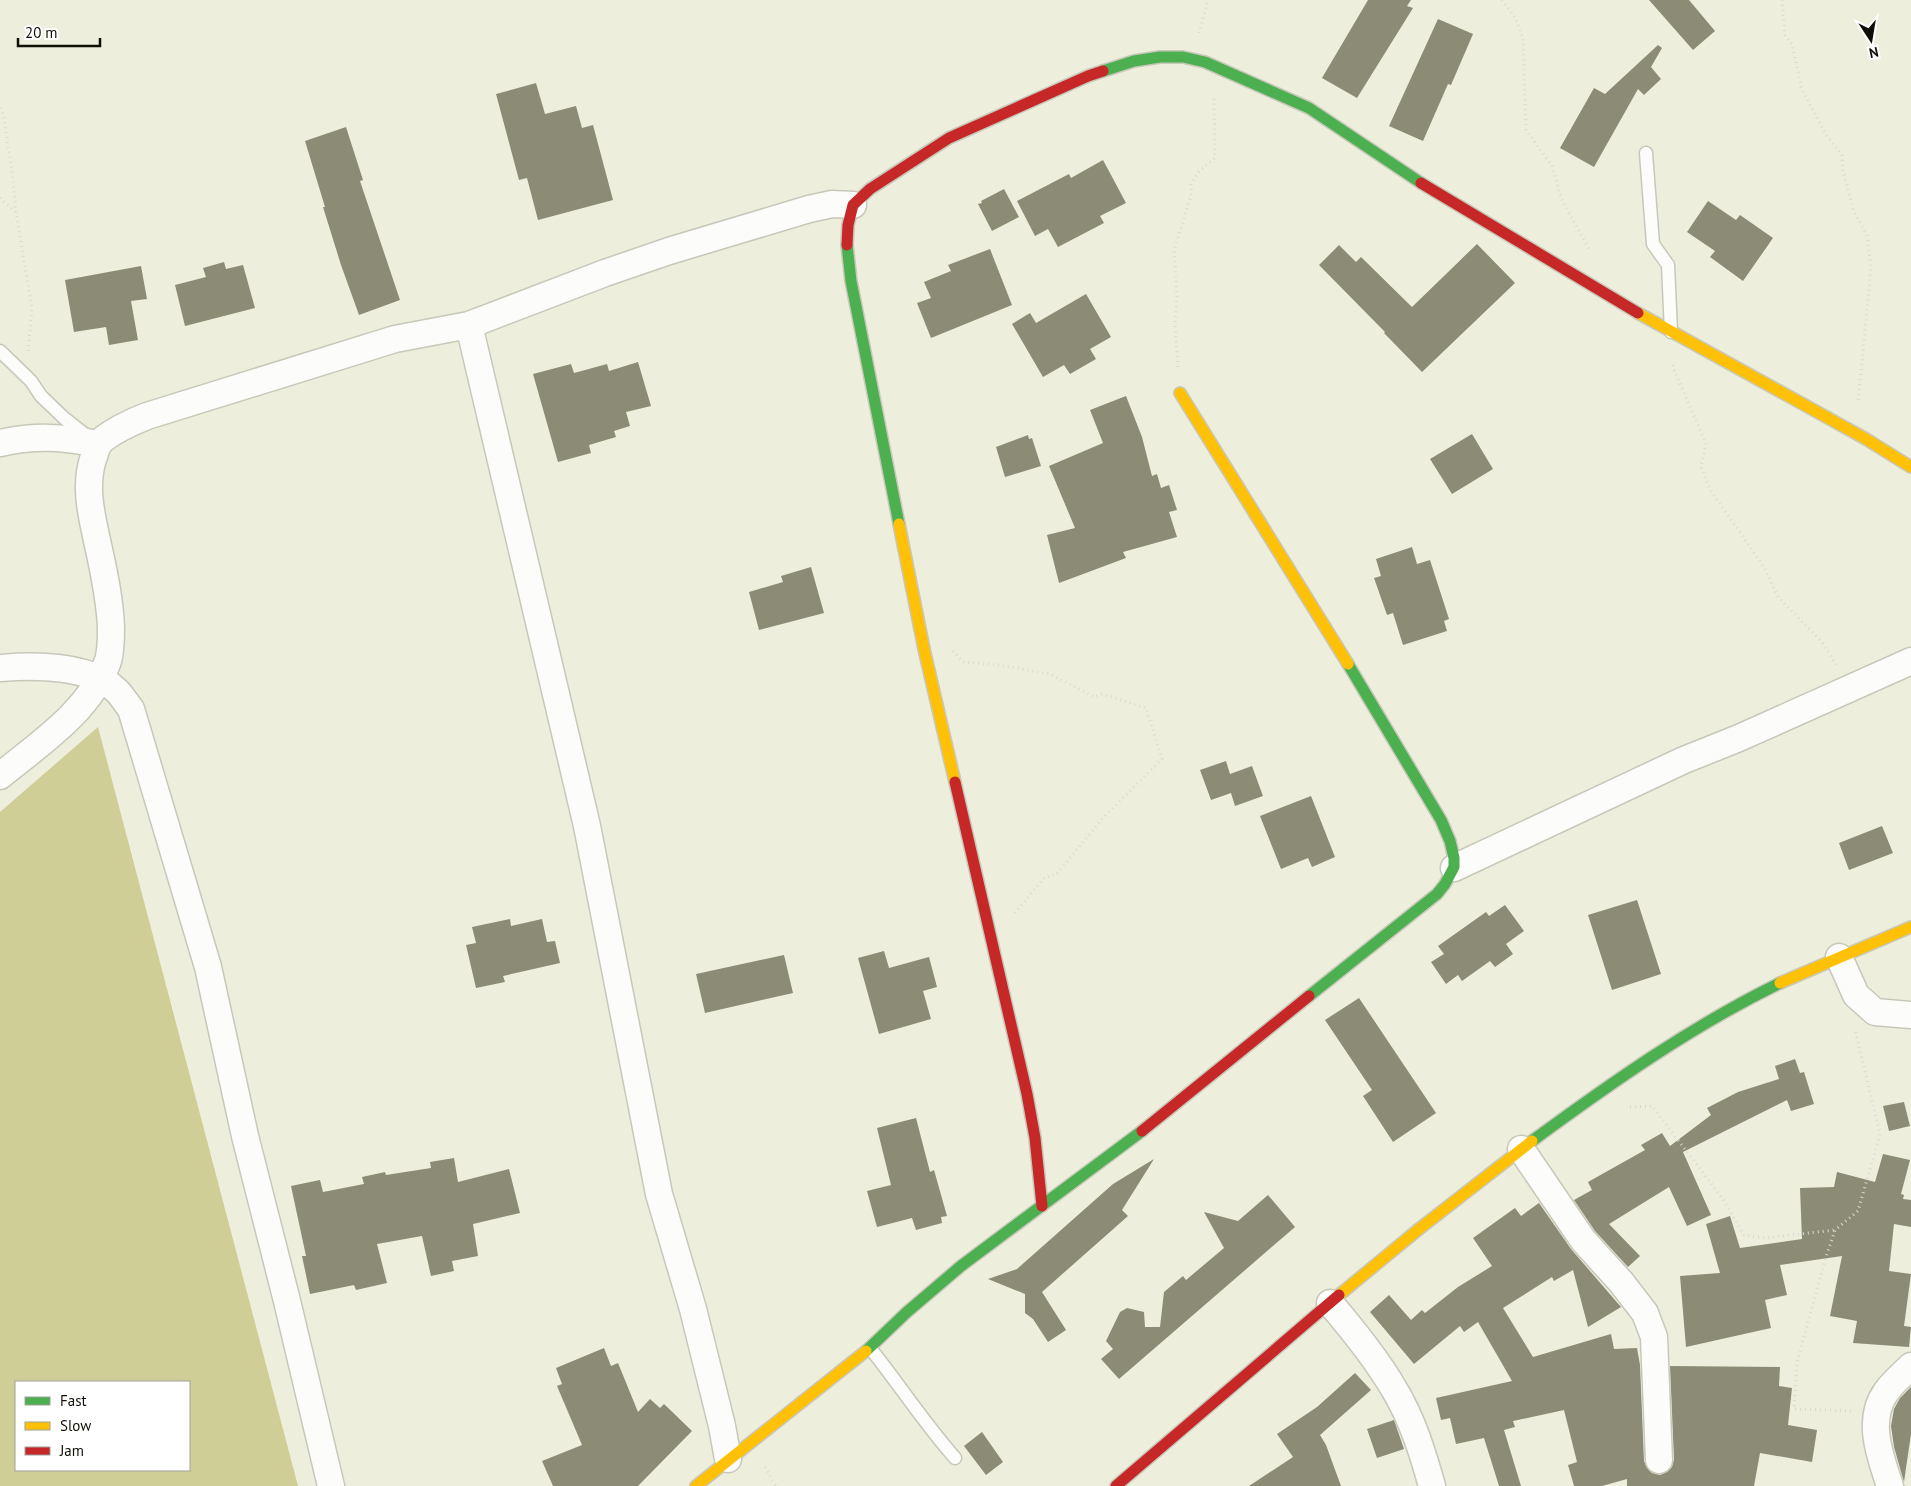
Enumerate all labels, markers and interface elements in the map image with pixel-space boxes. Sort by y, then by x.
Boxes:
scale bar [18,15,100,47]
north arrow [1846,15,1896,65]
text: 20 m [25,23,58,42]
text: N [1867,43,1880,62]
legend [15,1381,190,1471]
text: Fast [60,1391,87,1410]
text: Slow [60,1416,91,1435]
text: Jam [59,1441,84,1460]

